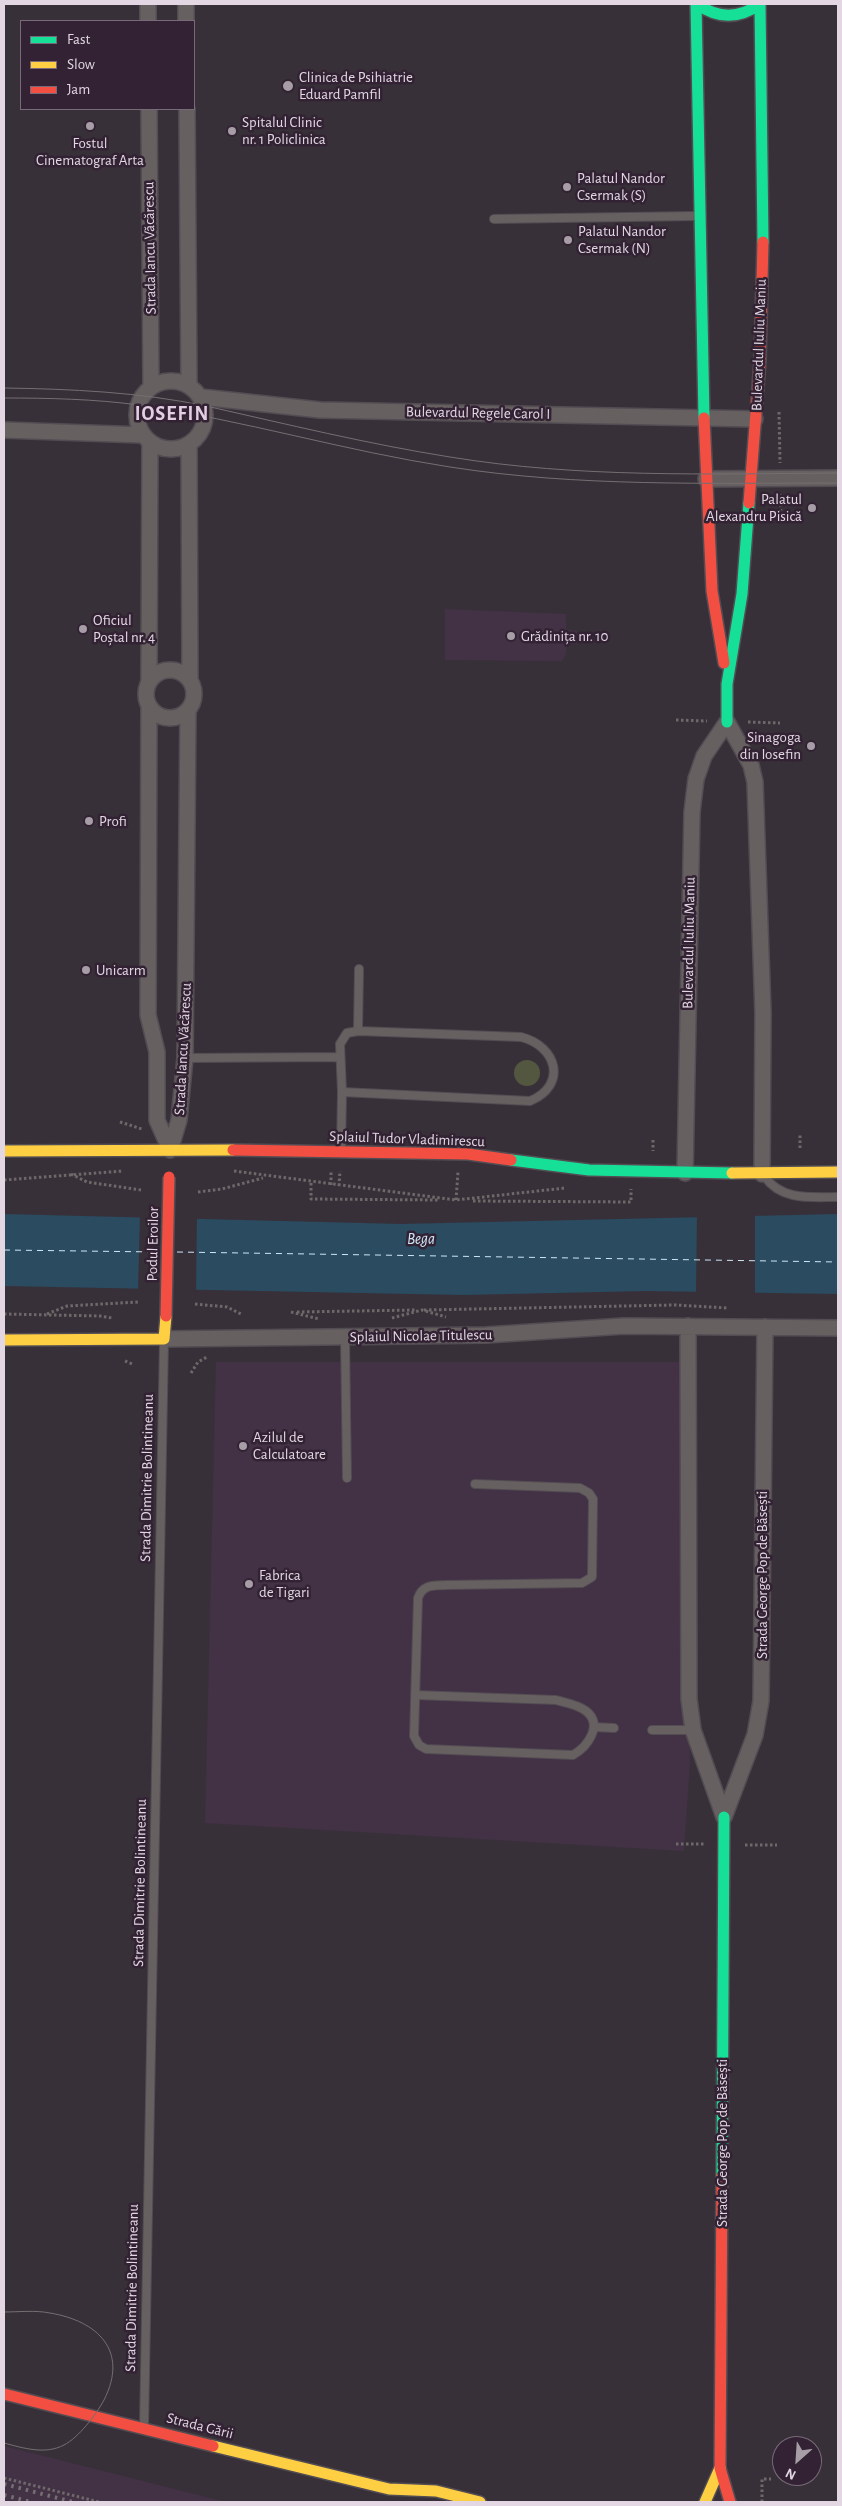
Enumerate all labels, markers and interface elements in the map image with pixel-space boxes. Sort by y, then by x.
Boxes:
legend [20,20,195,110]
text: Fast [67,32,90,47]
text: Slow [67,57,95,72]
place label: Clinica de Psihiatrie Eduard Pamfil [299,68,413,103]
marker: Clinica de Psihiatrie Eduard Pamfil [281,79,295,93]
text: Jam [67,82,90,97]
place label: Spitalul Clinic nr. 1 Policlinica [242,113,326,148]
marker: Fostul Cinematograf Arta [84,120,96,132]
marker: Spitalul Clinic nr. 1 Policlinica [226,125,238,137]
place label: Fostul Cinematograf Arta [36,134,144,169]
place label: Palatul Nandor Csermak (S) [577,169,665,204]
marker: Palatul Nandor Csermak (S) [561,181,573,193]
street label: Strada Iancu Văcărescu [140,182,160,314]
place label: Palatul Nandor Csermak (N) [578,222,666,257]
marker: Palatul Nandor Csermak (N) [562,234,574,246]
street label: Bulevardul Iuliu Maniu [748,279,770,411]
district label: IOSEFIN [134,402,210,426]
street label: Bulevardul Regele Carol I [406,403,550,423]
place label: Palatul Alexandru Pisică [706,490,802,525]
marker: Palatul Alexandru Pisică [806,502,818,514]
place label: Oficiul Poștal nr. 4 [93,611,155,646]
marker: Oficiul Poștal nr. 4 [77,623,89,635]
place label: Grădinița nr. 10 [521,627,608,645]
marker: Grădinița nr. 10 [505,630,517,642]
place label: Sinagoga din Iosefin [740,728,801,763]
marker: Sinagoga din Iosefin [805,740,817,752]
place label: Profi [99,812,127,830]
marker: Profi [83,815,95,827]
street label: Bulevardul Iuliu Maniu [679,877,699,1009]
place label: Unicarm [96,961,146,979]
marker: Unicarm [80,964,92,976]
street label: Strada Iancu Văcărescu [171,982,195,1116]
street label: Splaiul Tudor Vladimirescu [329,1127,485,1151]
street label: Podul Eroilor [143,1206,163,1282]
water label: Bega [407,1229,435,1249]
street label: Splaiul Nicolae Titulescu [349,1326,493,1346]
street label: Strada Dimitrie Bolintineanu [137,1394,157,1562]
place label: Azilul de Calculatoare [253,1428,326,1463]
marker: Azilul de Calculatoare [237,1440,249,1452]
street label: Strada George Pop de Băsești [753,1491,771,1659]
place label: Fabrica de Tigari [259,1566,310,1601]
marker: Fabrica de Tigari [243,1578,255,1590]
street label: Strada Dimitrie Bolintineanu [130,1799,150,1967]
street label: Strada George Pop de Băsești [713,2059,731,2227]
street label: Strada Dimitrie Bolintineanu [122,2204,142,2372]
street label: Strada Gării [165,2409,235,2443]
north arrow [772,2436,822,2486]
text: N [783,2465,798,2482]

